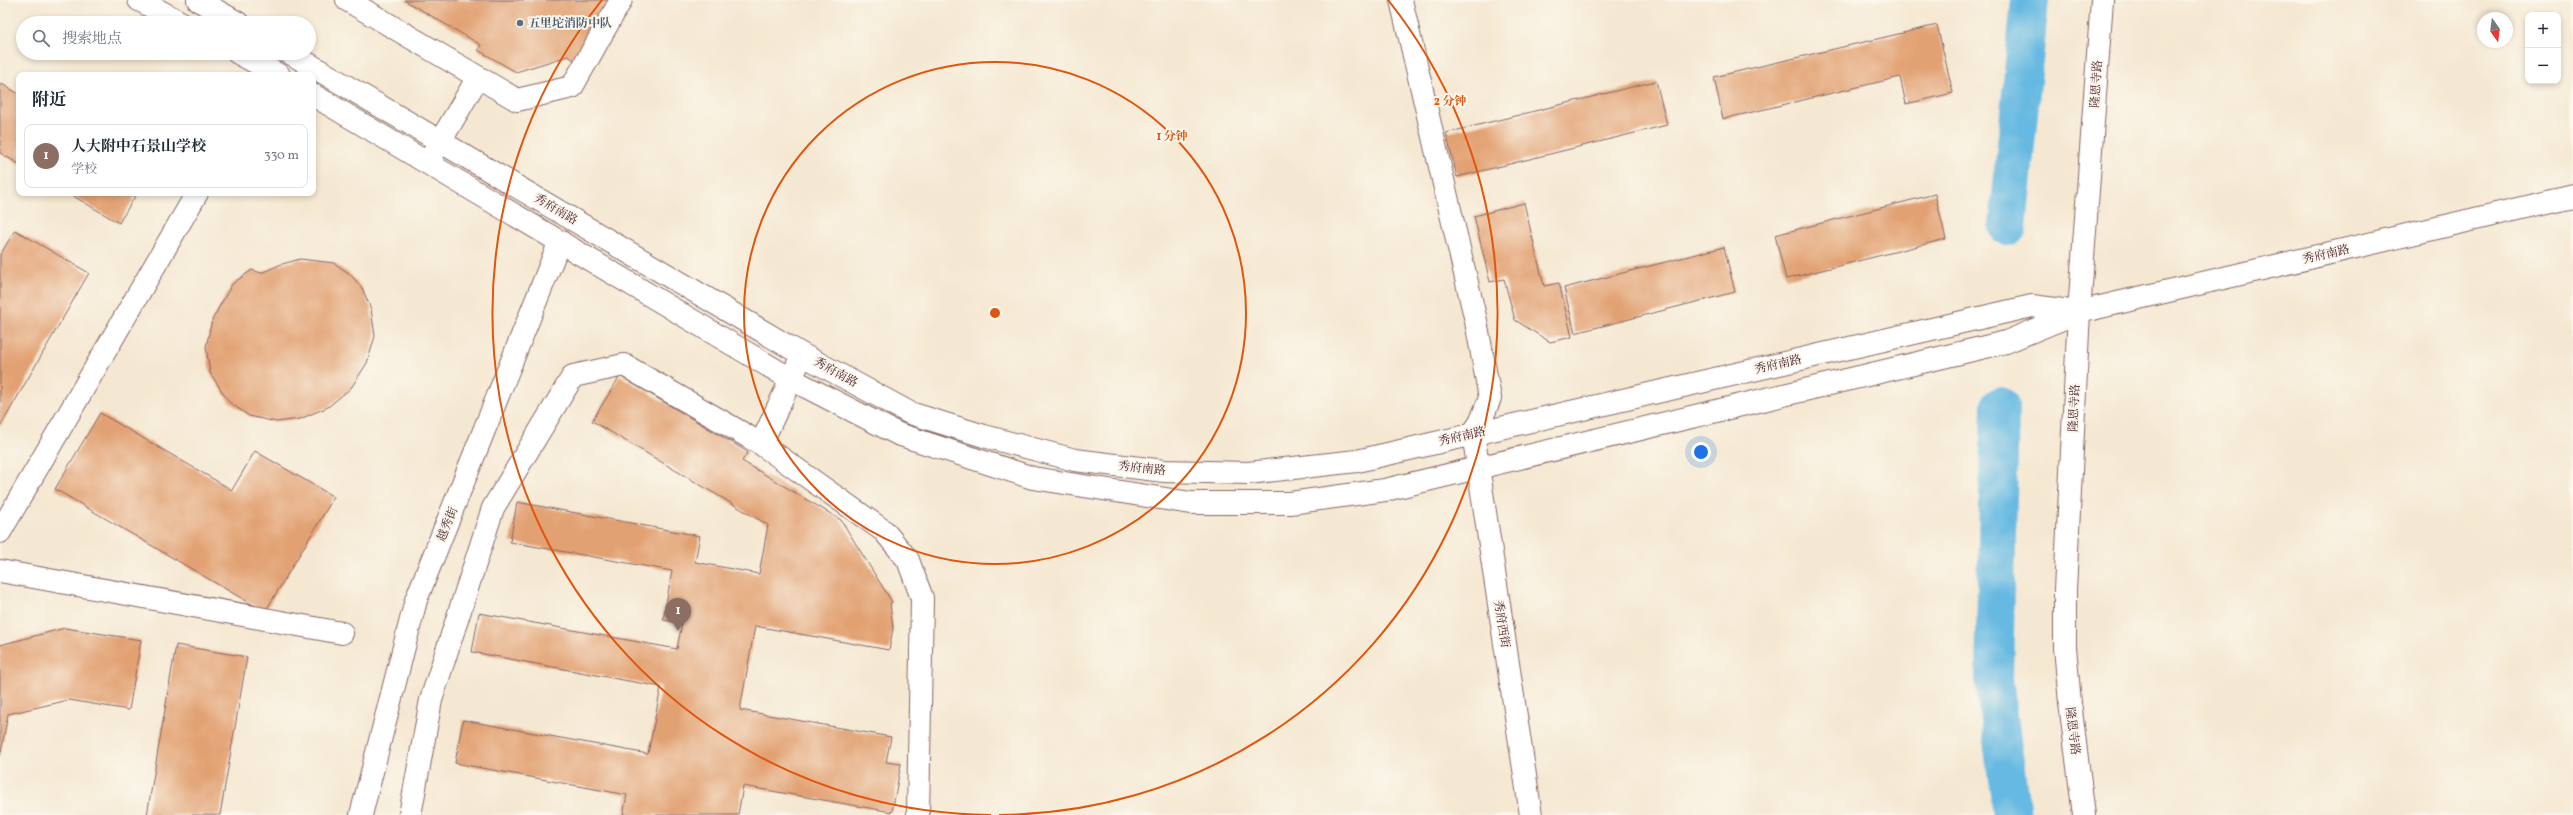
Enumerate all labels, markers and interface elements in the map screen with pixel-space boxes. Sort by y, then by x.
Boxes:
north arrow [2477,12,2513,48]
map controls [2525,12,2561,84]
button: + [2525,12,2561,48]
search box [16,16,316,60]
place label: 五里坨消防中队 [528,16,612,32]
marker: 五里坨消防中队 [515,18,525,28]
icon: search [30,27,52,49]
text: 搜索地点 [62,29,122,50]
button: − [2525,48,2561,84]
street label: 隆恩寺路 [2087,60,2107,109]
text: 附近 [32,89,66,112]
text: 2 分钟 [1434,94,1466,110]
text: 1 分钟 [1156,129,1188,145]
text: 人大附中石景山学校 [71,137,206,158]
text: 1 [43,147,49,165]
text: 330 m [264,147,299,165]
text: 学校 [71,161,97,179]
street label: 秀府南路 [531,191,580,229]
street label: 秀府南路 [2301,242,2351,268]
centre of rings [988,306,1002,320]
street label: 秀府南路 [1753,352,1803,378]
street label: 秀府南路 [811,354,860,392]
street label: 隆恩寺路 [2066,384,2084,432]
street label: 秀府南路 [1437,424,1487,450]
your location [1691,442,1711,462]
street label: 秀府南路 [1117,459,1167,479]
street label: 越秀街 [434,504,462,544]
pin: 1 [665,598,691,631]
street label: 秀府西街 [1489,599,1513,650]
street label: 隆恩寺路 [2061,706,2083,756]

